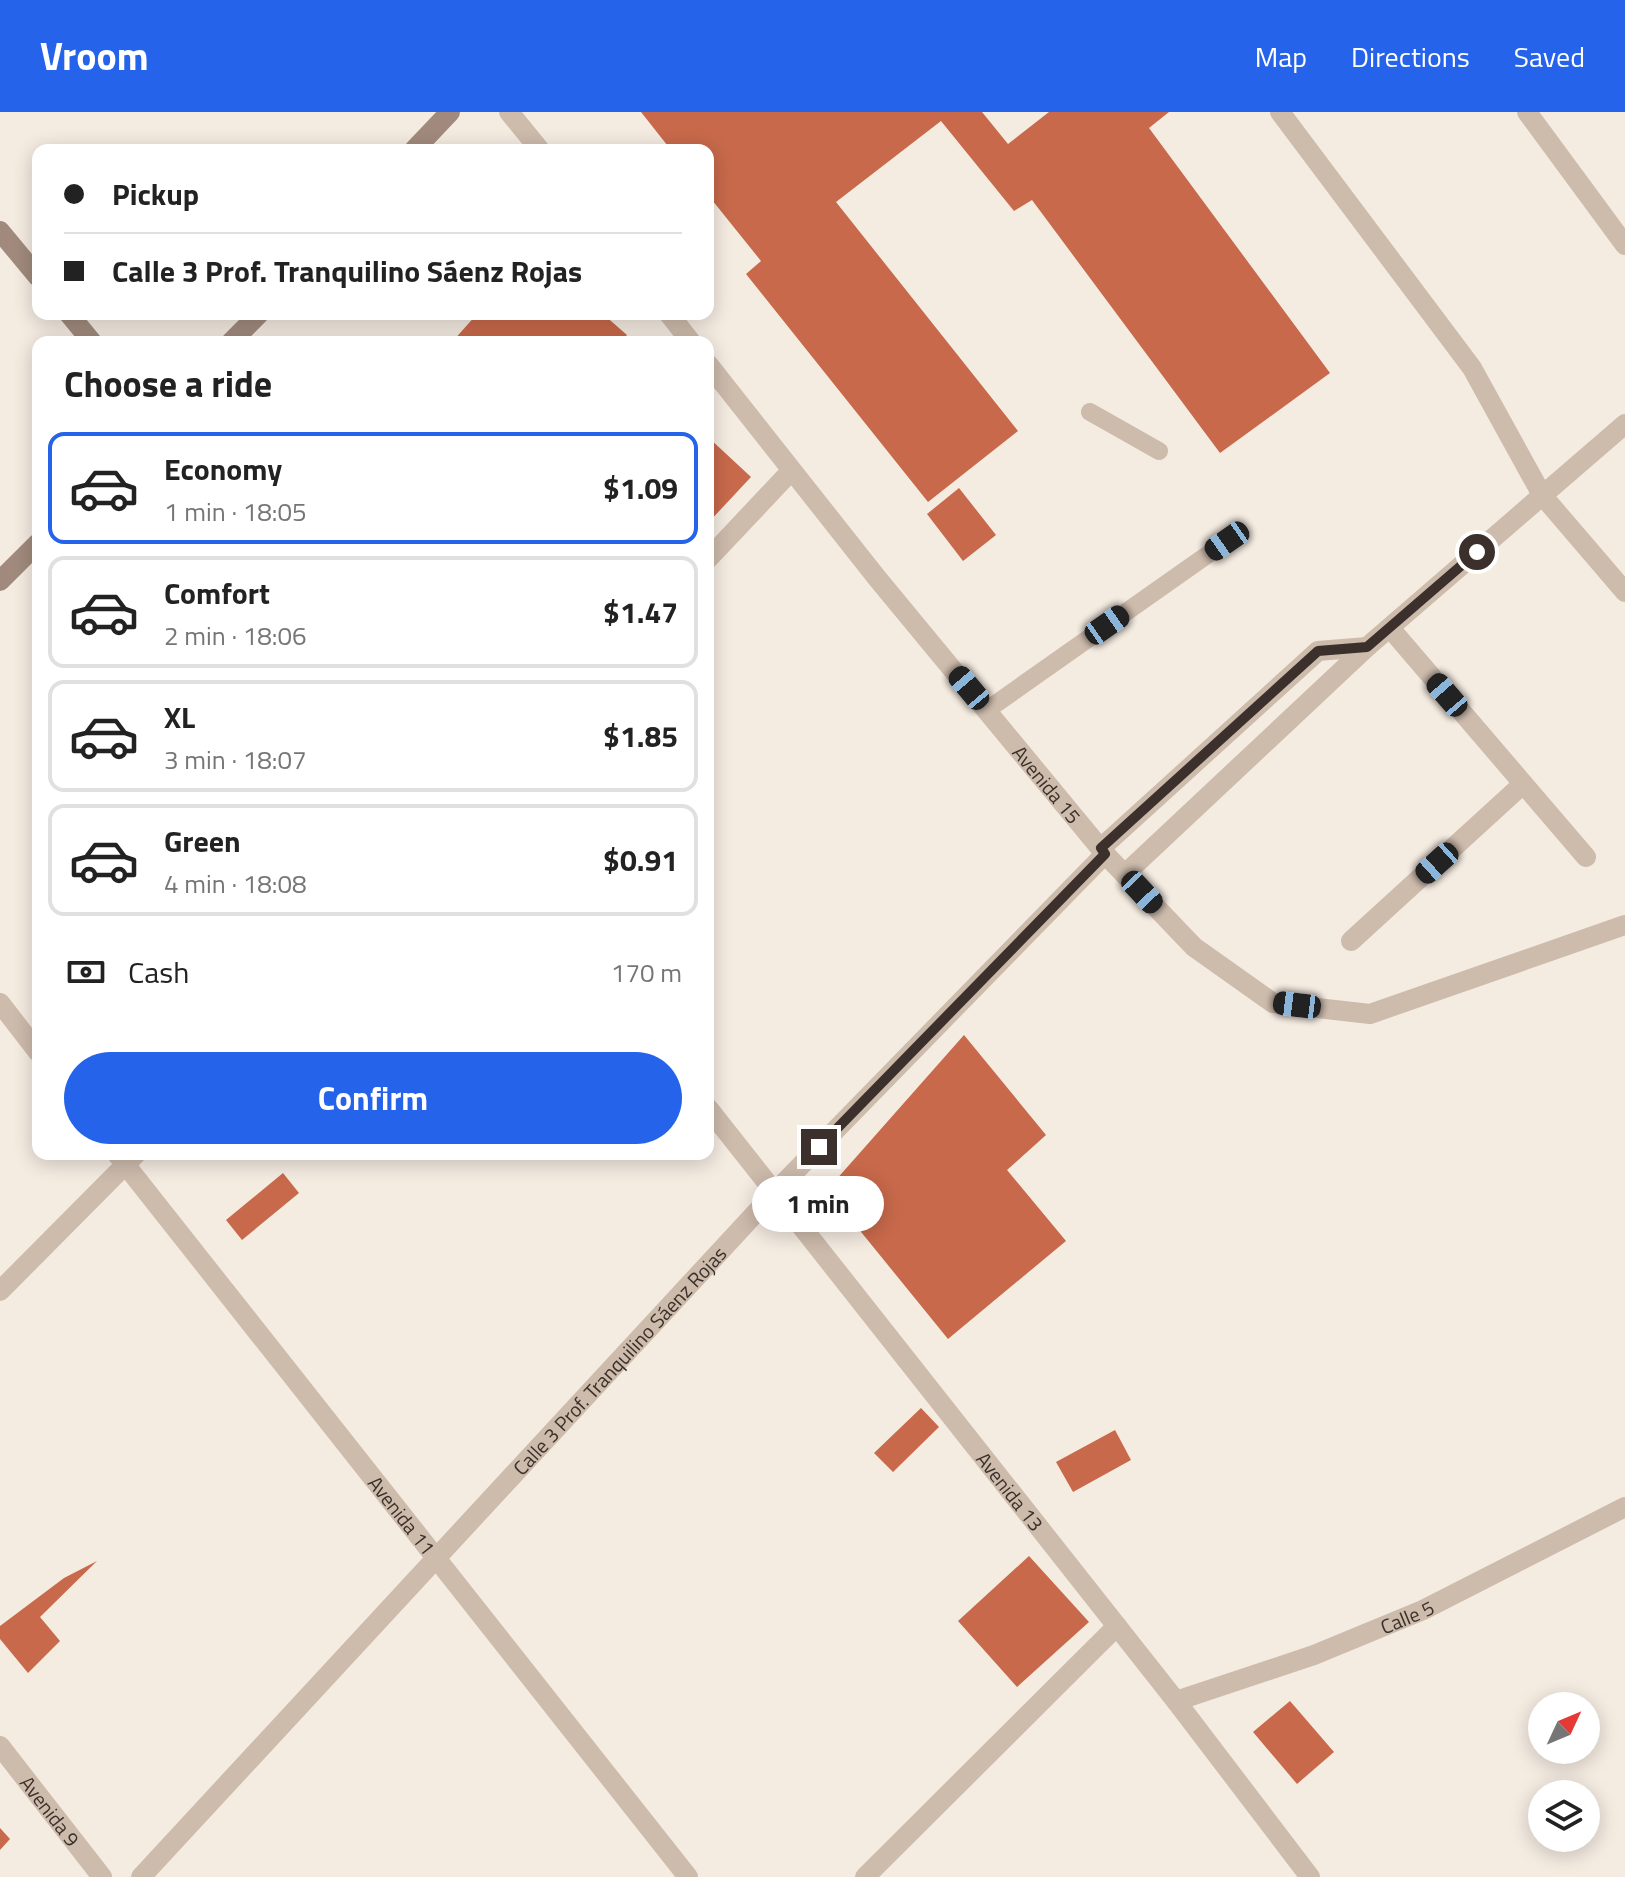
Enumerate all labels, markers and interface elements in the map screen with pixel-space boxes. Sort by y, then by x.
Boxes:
text: Vroom [40,27,149,85]
text: Map [1255,35,1307,78]
text: Directions [1351,35,1470,78]
text: Saved [1514,35,1585,78]
text: Pickup [112,171,199,217]
text: Calle 3 Prof. Tranquilino Sáenz Rojas [112,248,582,294]
text: Choose a ride [64,356,272,411]
text: Economy [164,446,282,492]
icon: car [68,452,140,524]
text: $1.09 [603,465,678,511]
text: 1 min · 18:05 [164,492,307,531]
car [1200,517,1254,565]
route start [1459,534,1495,570]
text: Comfort [164,570,270,616]
icon: car [68,576,140,648]
text: $1.47 [603,589,678,635]
car [1080,601,1134,649]
text: 2 min · 18:06 [164,616,307,655]
car [944,662,994,714]
car [1422,669,1472,721]
text: XL [164,694,195,740]
icon: car [68,700,140,772]
text: $1.85 [603,713,678,759]
street label: Avenida 15 [1005,738,1089,830]
text: 3 min · 18:07 [164,740,307,779]
text: Green [164,818,241,864]
icon: car [68,824,140,896]
text: $0.91 [603,837,678,883]
car [1411,838,1463,888]
text: 4 min · 18:08 [164,864,307,903]
car [1117,866,1167,918]
text: Cash [128,949,189,995]
icon: cash [64,950,108,994]
text: 170 m [611,953,682,992]
car [1272,990,1322,1020]
button: Confirm [64,1052,682,1144]
route end [801,1129,837,1165]
callout: 1 min [753,1175,885,1231]
text: 1 min [786,1184,850,1223]
street label: Calle 3 Prof. Tranquilino Sáenz Rojas [505,1239,733,1482]
street label: Avenida 13 [969,1445,1052,1537]
street label: Avenida 11 [361,1469,443,1561]
street label: Calle 5 [1375,1591,1439,1642]
north arrow [1528,1692,1600,1764]
map controls [1528,1692,1600,1852]
street label: Avenida 9 [13,1769,88,1853]
button: layers [1528,1780,1600,1852]

